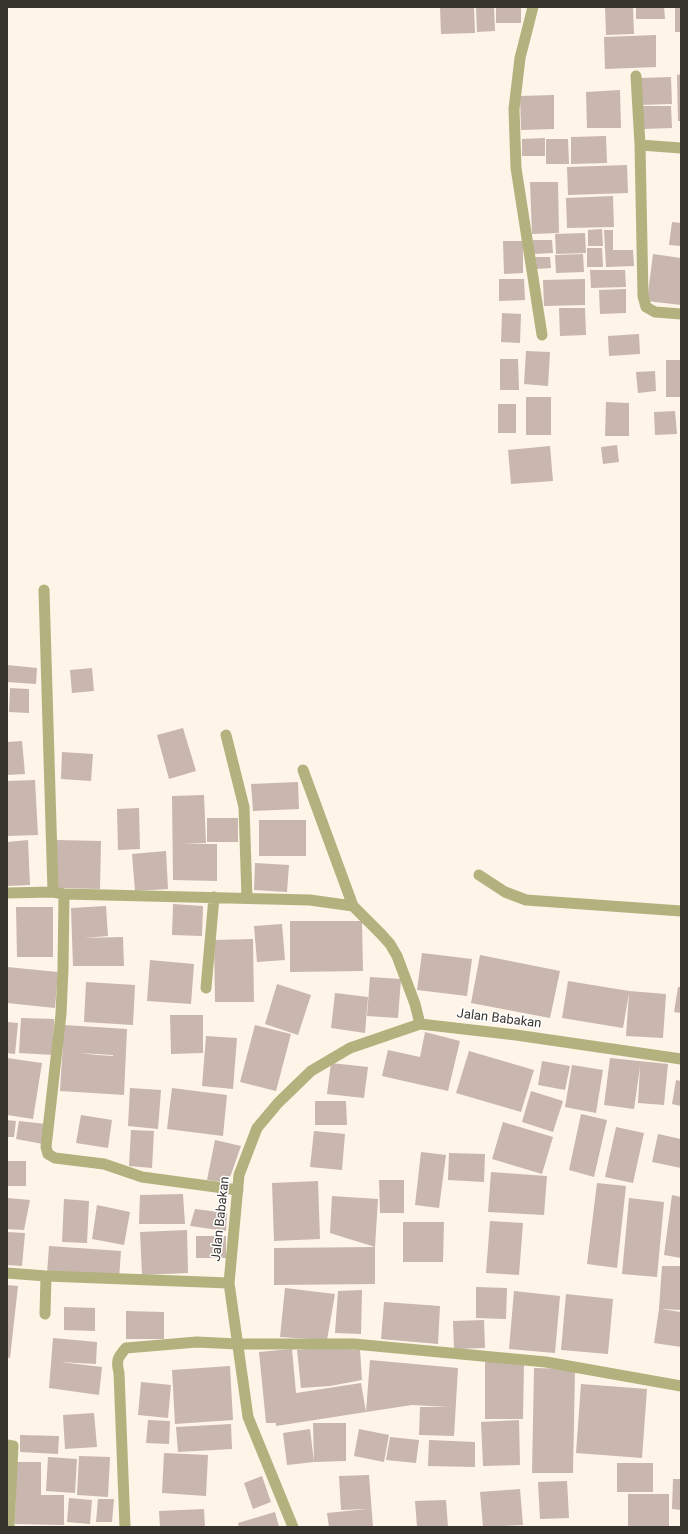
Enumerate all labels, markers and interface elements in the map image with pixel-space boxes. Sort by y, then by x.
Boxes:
street label: Jalan Babakan [456,1006,542,1032]
street label: Jalan Babakan [209,1176,233,1262]

